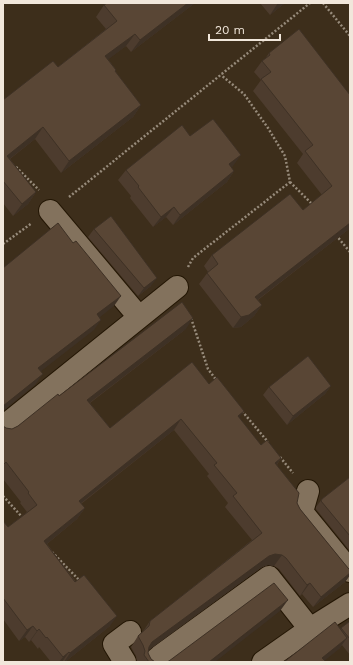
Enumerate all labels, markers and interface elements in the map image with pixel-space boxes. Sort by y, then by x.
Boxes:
scale bar [209,16,280,42]
text: 20 m [215,23,245,37]

